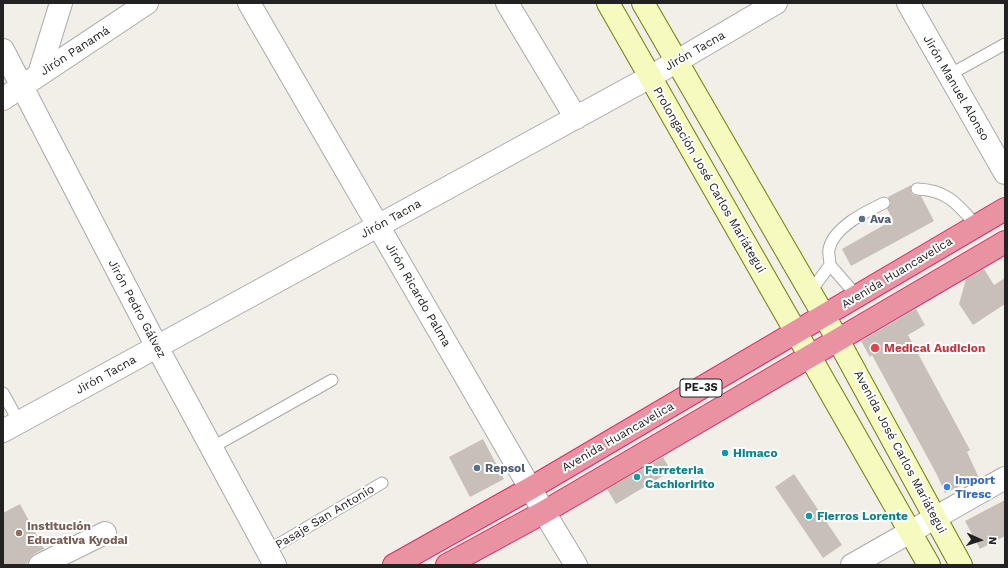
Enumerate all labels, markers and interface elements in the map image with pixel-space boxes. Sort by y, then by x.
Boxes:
street label: Jirón Panamá [38,23,112,79]
street label: Jirón Tacna [662,28,728,74]
street label: Jirón Manuel Alonso [920,33,992,143]
street label: Prolongación José Carlos Mariátegui [650,84,768,276]
street label: Jirón Tacna [358,196,424,242]
place label: Ava [870,212,891,226]
marker: Ava [857,214,867,224]
street label: Avenida Huancavelica [839,234,955,312]
street label: Jirón Ricardo Palma [382,241,454,349]
street label: Jirón Pedro Gálvez [105,257,169,361]
place label: Medical Audicion [884,341,985,355]
marker: Medical Audicion [869,342,881,354]
street label: Jirón Tacna [73,352,139,398]
street label: Avenida José Carlos Mariátegui [851,368,949,536]
road number: PE-3S [680,379,722,397]
street label: Avenida Huancavelica [559,399,677,475]
place label: Himaco [733,446,778,460]
marker: Himaco [720,448,730,458]
place label: Repsol [485,461,525,475]
marker: Repsol [472,463,482,473]
place label: Ferreteria Cachioririto [645,463,715,491]
marker: Ferreteria Cachioririto [632,472,642,482]
place label: Import Tiresc [955,473,995,501]
street label: Pasaje San Antonio [273,482,377,552]
marker: Import Tiresc [942,482,952,492]
place label: Fierros Lorente [817,509,908,523]
marker: Fierros Lorente [804,511,814,521]
place label: Institución Educativa Kyodai [27,519,128,547]
north arrow [960,520,1000,560]
marker: Institución Educativa Kyodai [14,528,24,538]
text: N [986,536,999,545]

